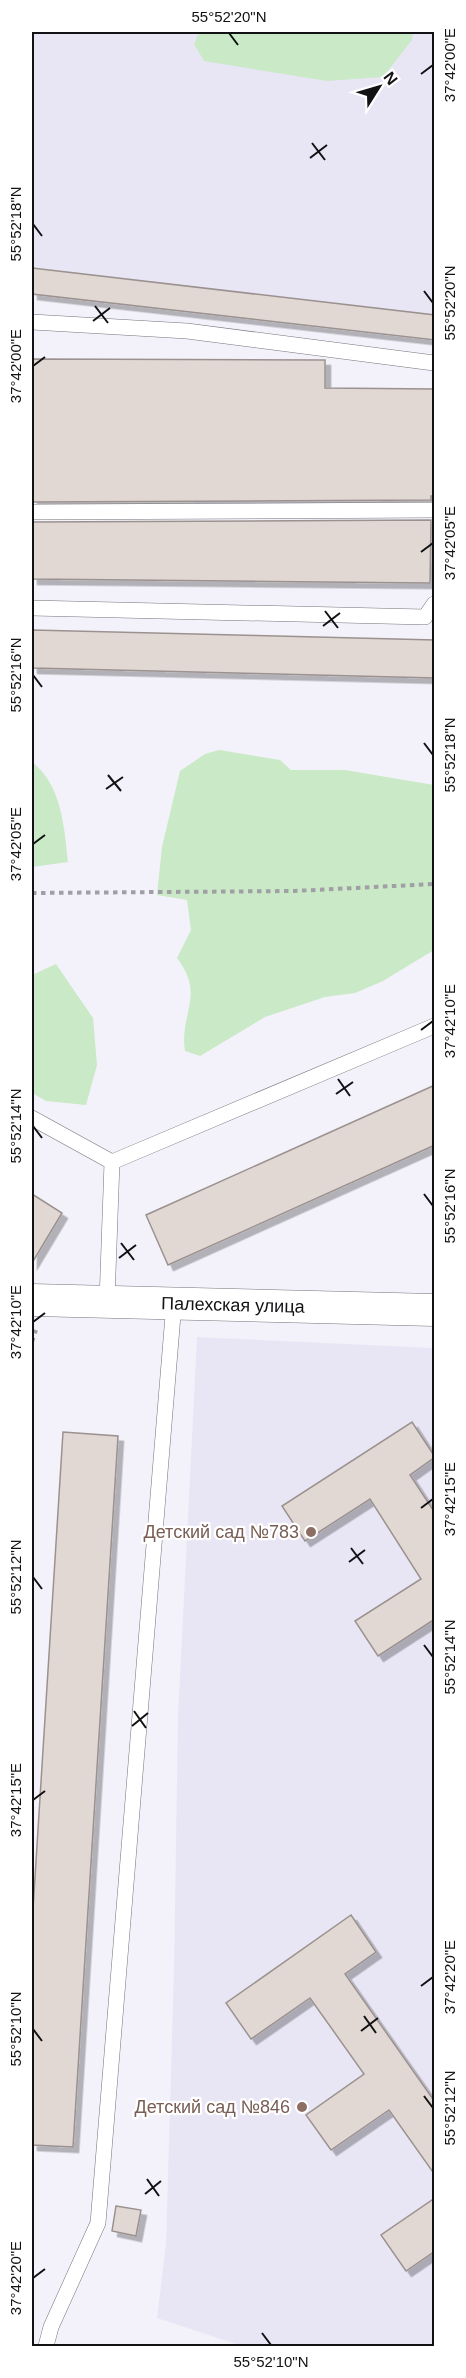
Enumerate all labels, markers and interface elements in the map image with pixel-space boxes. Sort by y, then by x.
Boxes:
text: 55°52'20"N [191,8,267,25]
text: 37°42'00"E [441,28,458,102]
north arrow [349,57,409,117]
text: N [380,69,401,88]
text: 55°52'18"N [7,186,24,262]
text: 55°52'20"N [441,265,458,341]
text: 37°42'00"E [7,329,24,403]
text: 37°42'05"E [441,506,458,580]
text: 55°52'16"N [7,637,24,713]
text: 55°52'18"N [441,717,458,793]
text: 37°42'05"E [7,807,24,881]
text: 37°42'10"E [441,984,458,1058]
text: 55°52'14"N [7,1088,24,1164]
text: 55°52'16"N [441,1168,458,1244]
text: 37°42'10"E [7,1285,24,1359]
street label: Палехская улица [161,1293,306,1317]
text: 37°42'15"E [441,1462,458,1536]
place label: Детский сад №783 [144,1522,299,1542]
marker: Детский сад №783 [304,1525,318,1539]
text: 55°52'12"N [7,1539,24,1615]
text: 55°52'14"N [441,1619,458,1695]
text: 37°42'15"E [7,1763,24,1837]
text: 37°42'20"E [441,1940,458,2014]
text: 55°52'10"N [7,1991,24,2067]
text: 55°52'12"N [441,2070,458,2146]
place label: Детский сад №846 [135,2097,290,2117]
marker: Детский сад №846 [295,2100,309,2114]
text: 37°42'20"E [7,2241,24,2315]
text: 55°52'10"N [233,2353,309,2370]

